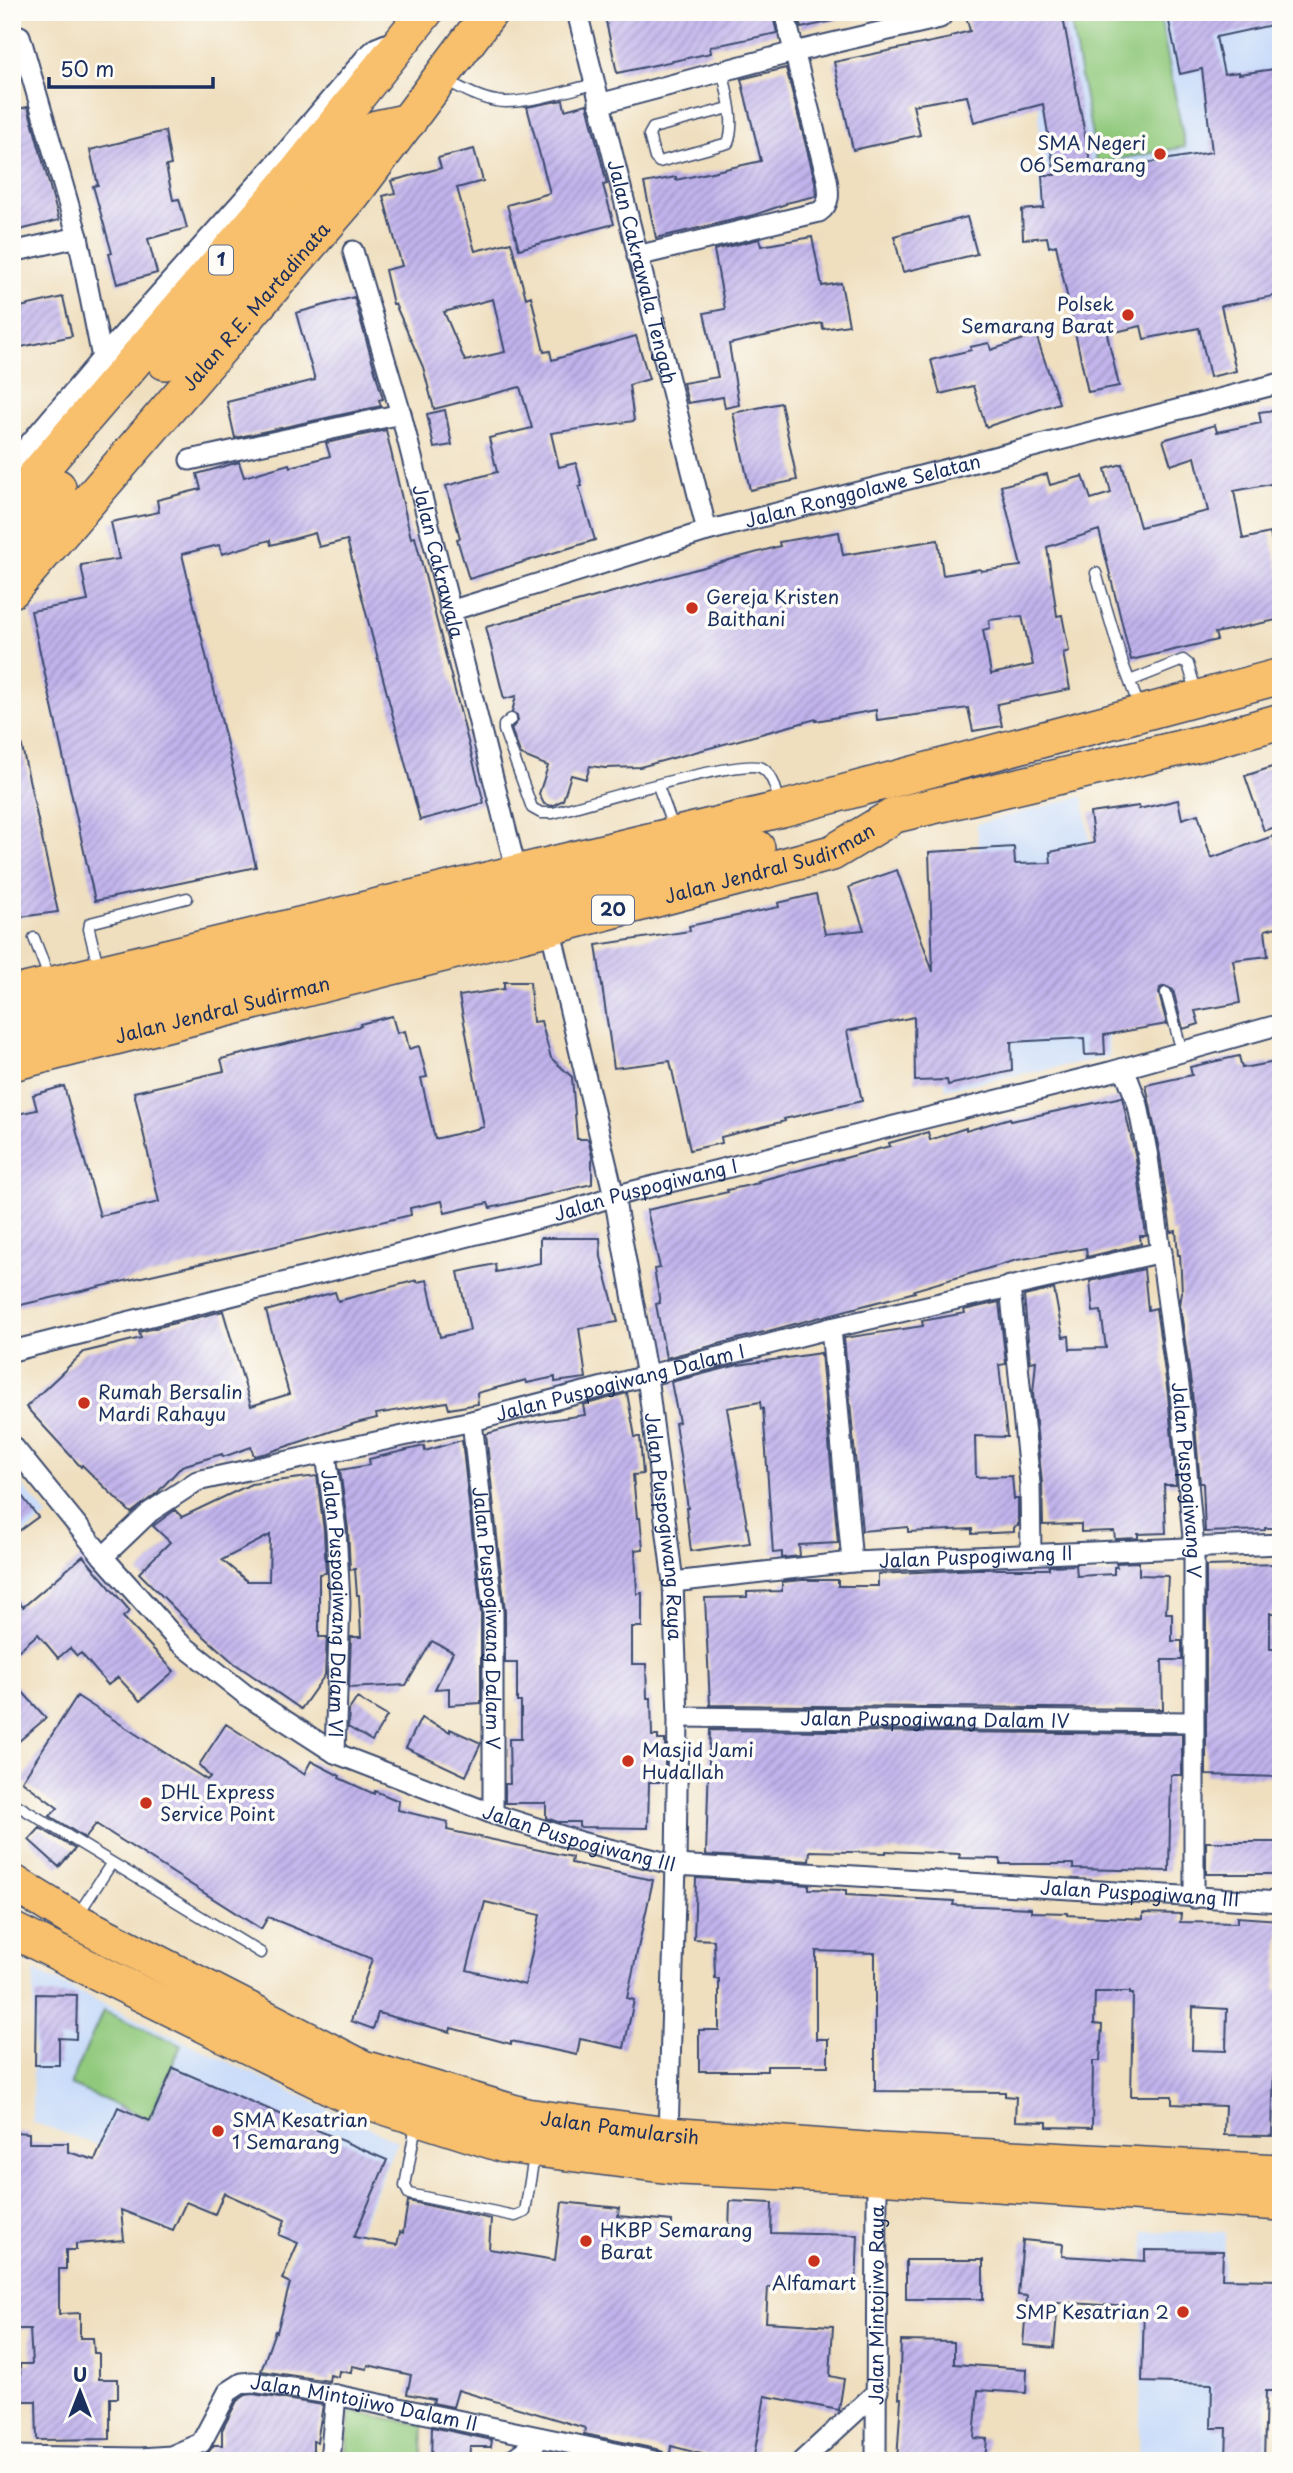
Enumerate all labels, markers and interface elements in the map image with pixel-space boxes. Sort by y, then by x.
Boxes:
scale bar [49,46,214,90]
text: 50 m [60,52,114,84]
place label: SMA Negeri 06 Semarang [1019,128,1146,178]
marker: SMA Negeri 06 Semarang [1152,146,1168,162]
street label: Jalan Cakrawala Tengah [601,157,685,387]
street label: Jalan R.E. Martadinata [175,215,336,396]
road number: 1 [209,246,233,274]
place label: Polsek Semarang Barat [961,289,1114,339]
marker: Polsek Semarang Barat [1120,307,1136,323]
street label: Jalan Ronggolawe Selatan [742,446,983,534]
street label: Jalan Cakrawala [406,481,472,641]
place label: Gereja Kristen Baithani [706,582,839,632]
marker: Gereja Kristen Baithani [684,600,700,616]
street label: Jalan Jendral Sudirman [661,815,880,909]
road number: 20 [592,896,634,925]
street label: Jalan Jendral Sudirman [112,968,333,1049]
street label: Jalan Puspogiwang I [551,1151,740,1227]
street label: Jalan Puspogiwang Dalam I [492,1336,748,1427]
place label: Rumah Bersalin Mardi Rahayu [98,1377,243,1427]
street label: Jalan Puspogiwang V [1166,1380,1209,1578]
marker: Rumah Bersalin Mardi Rahayu [76,1395,92,1411]
street label: Jalan Puspogiwang Raya [639,1411,690,1641]
street label: Jalan Puspogiwang Dalam VI [315,1467,355,1738]
street label: Jalan Puspogiwang Dalam V [466,1485,508,1750]
street label: Jalan Puspogiwang II [878,1538,1073,1574]
street label: Jalan Puspogiwang Dalam IV [800,1703,1070,1734]
place label: Masjid Jami Hudallah [642,1735,754,1785]
marker: Masjid Jami Hudallah [620,1753,636,1769]
place label: DHL Express Service Point [160,1777,276,1827]
marker: DHL Express Service Point [138,1795,154,1811]
street label: Jalan Puspogiwang III [479,1796,679,1877]
street label: Jalan Puspogiwang III [1039,1872,1240,1912]
street label: Jalan Pamularsih [539,2103,700,2150]
place label: SMA Kesatrian 1 Semarang [232,2105,368,2155]
marker: SMA Kesatrian 1 Semarang [210,2123,226,2139]
street label: Jalan Mintojiwo Raya [861,2204,890,2405]
place label: HKBP Semarang Barat [600,2215,752,2265]
marker: HKBP Semarang Barat [578,2233,594,2249]
marker: Alfamart [806,2253,822,2269]
place label: Alfamart [772,2268,856,2296]
place label: SMP Kesatrian 2 [1015,2297,1169,2325]
marker: SMP Kesatrian 2 [1175,2304,1191,2320]
north arrow [46,2358,116,2428]
text: U [73,2360,87,2388]
street label: Jalan Mintojiwo Dalam II [249,2367,480,2437]

